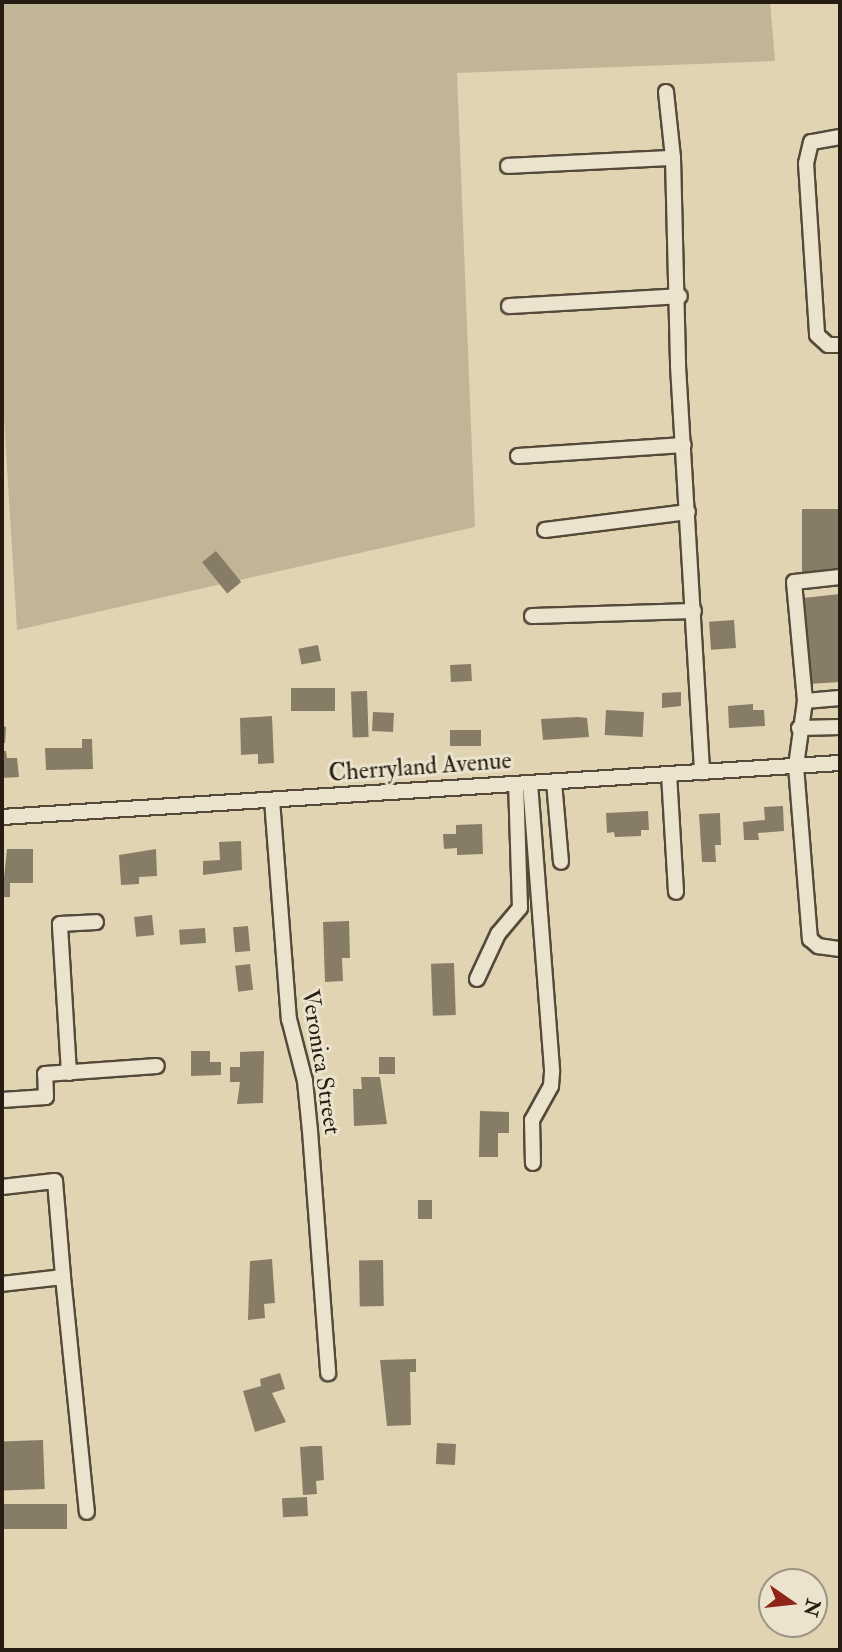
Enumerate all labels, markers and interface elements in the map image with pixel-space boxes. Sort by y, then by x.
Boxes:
street label: Cherryland Avenue [328,746,512,788]
street label: Veronica Street [295,987,347,1137]
north arrow [758,1568,828,1638]
text: N [798,1596,825,1619]

